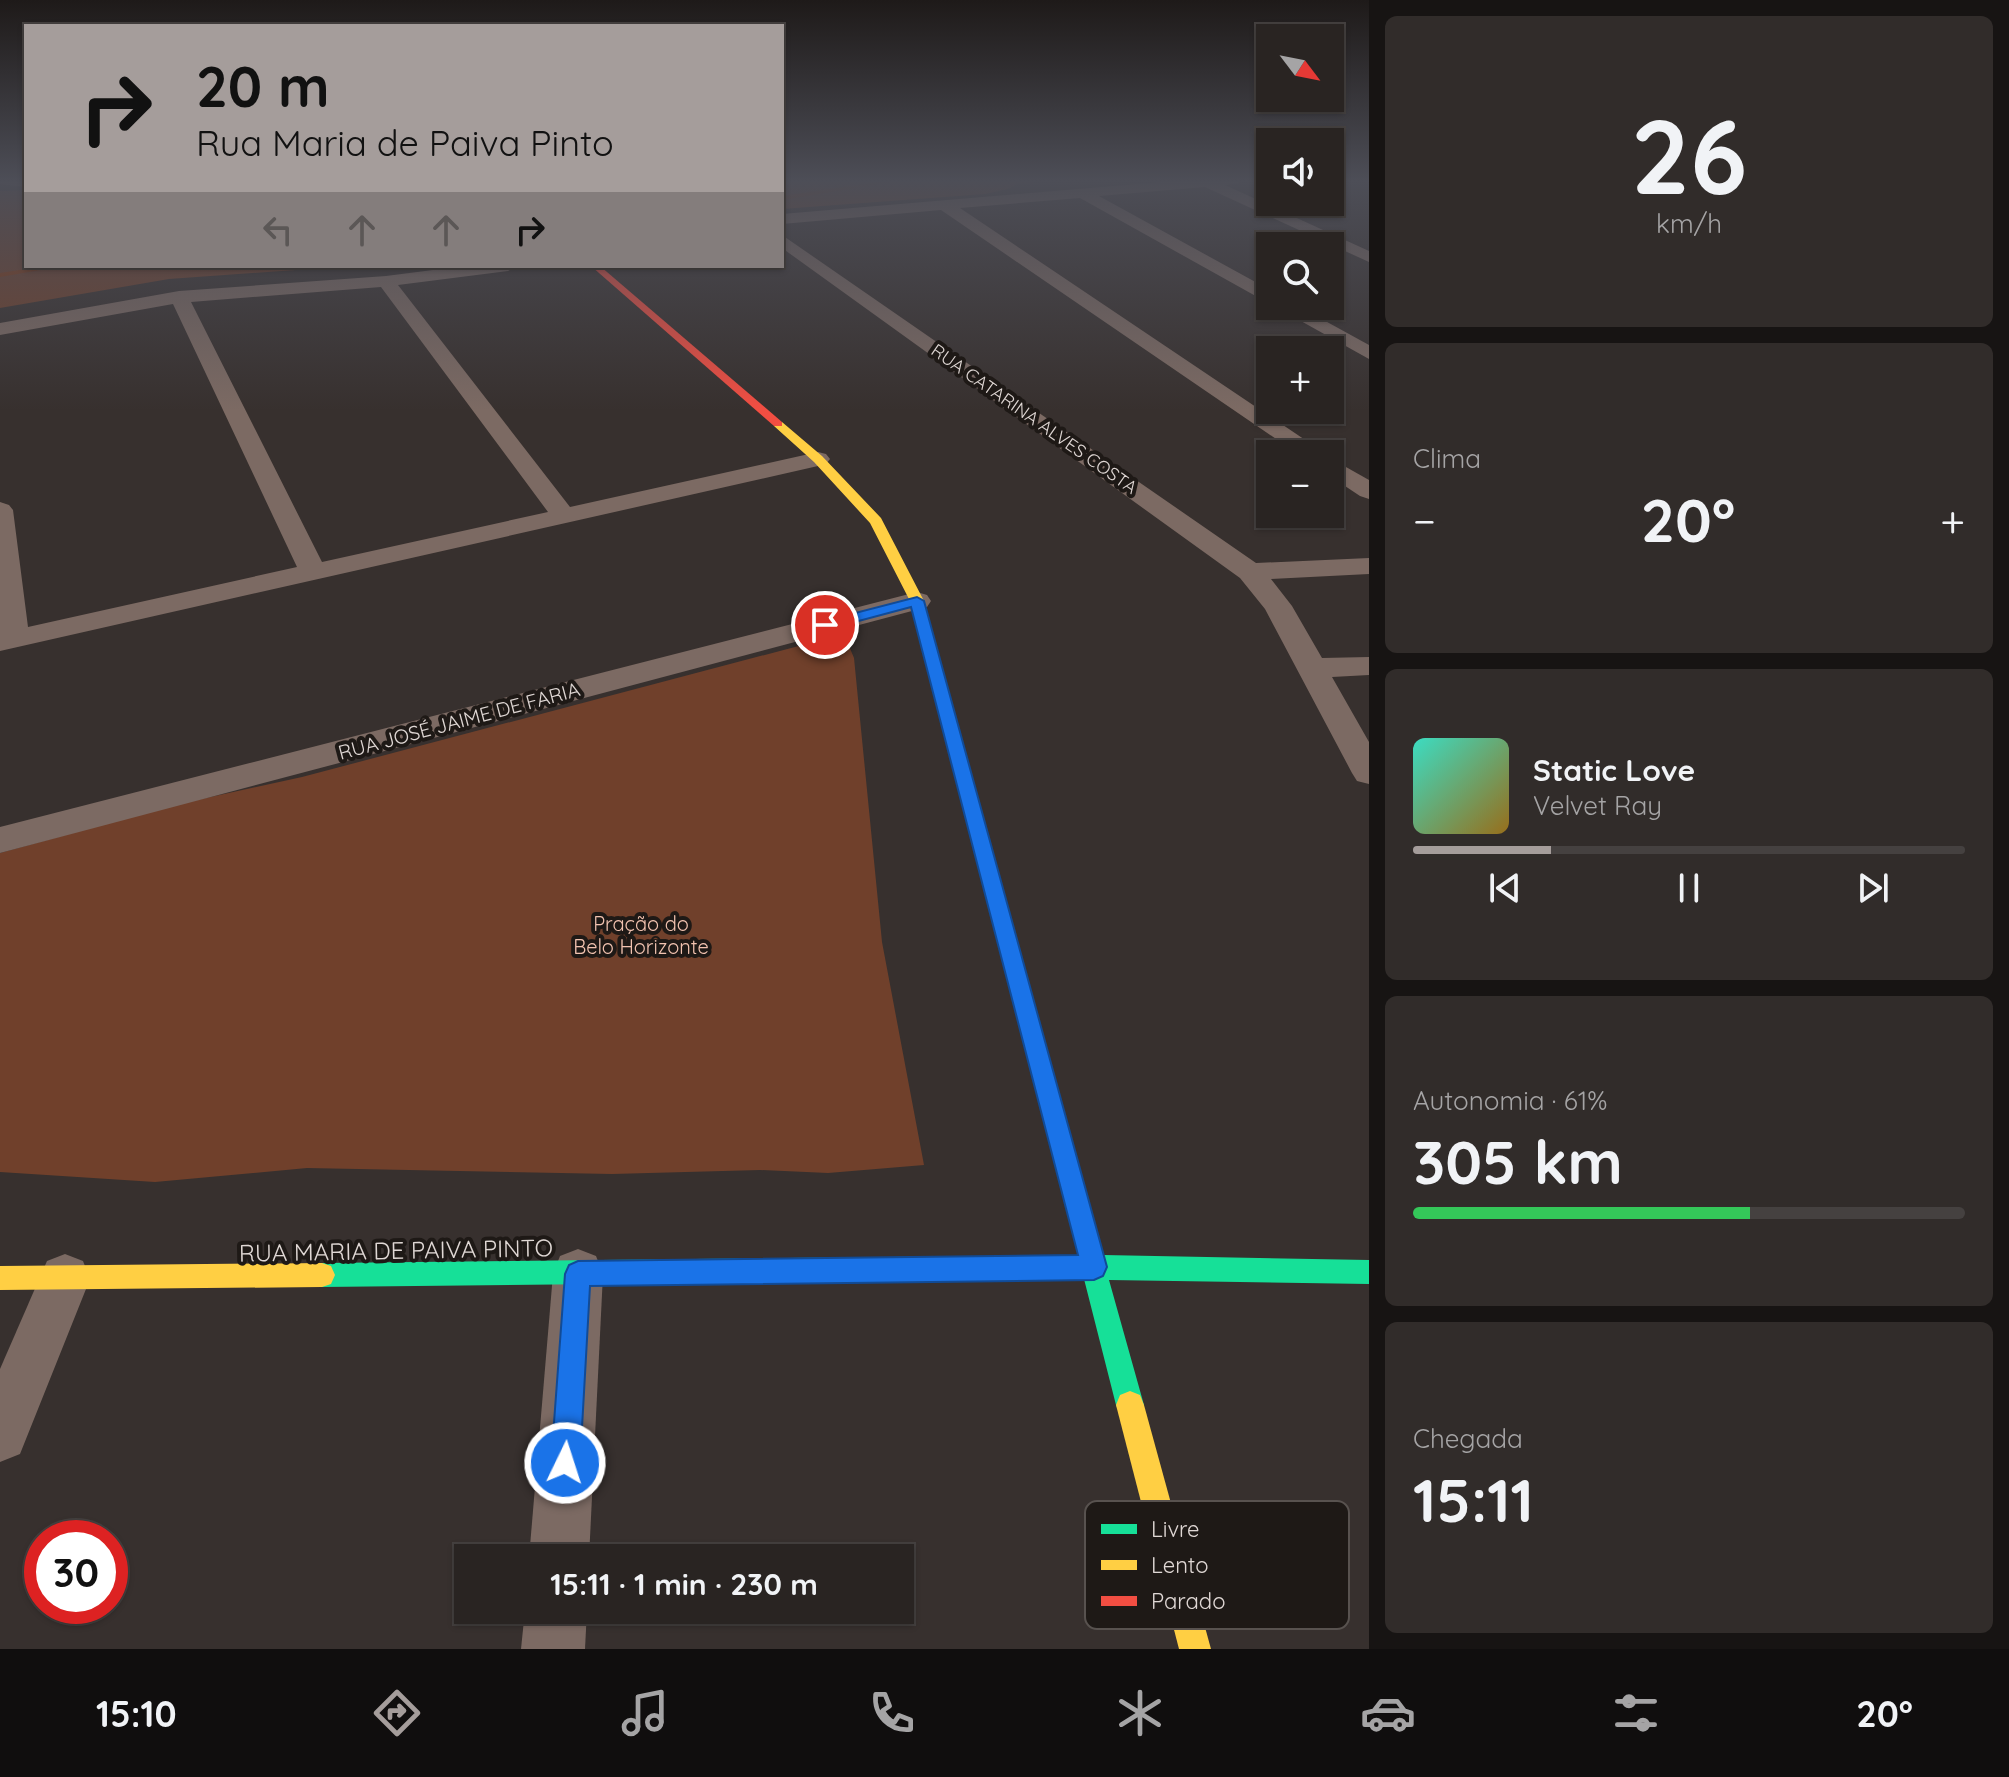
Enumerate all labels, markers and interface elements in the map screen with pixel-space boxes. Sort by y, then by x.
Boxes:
north arrow [1256,24,1344,112]
map controls [1256,24,1344,528]
text: 20 m [196,51,330,121]
icon: right [64,56,168,160]
text: 26 [1631,90,1747,220]
text: Rua Maria de Paiva Pinto [196,120,614,165]
button: sound [1256,128,1344,216]
text: km/h [1656,207,1722,240]
icon: left [256,208,300,252]
icon: ahead [340,208,384,252]
icon: ahead [424,208,468,252]
icon: right [508,208,552,252]
button: search [1256,232,1344,320]
button: + [1256,336,1344,424]
street label: RUA CATARINA ALVES COSTA [927,339,1142,499]
button: − [1256,440,1344,528]
text: Clima [1413,442,1481,475]
text: 20° [1641,482,1735,557]
text: − [1413,493,1436,548]
text: + [1940,493,1965,548]
pin [791,591,859,659]
icon: arrive [803,603,847,647]
street label: RUA JOSÉ JAIME DE FARIA [335,676,583,765]
text: Static Love [1533,751,1695,789]
text: Velvet Ray [1533,789,1662,822]
icon: previous [1483,866,1527,910]
icon: pause [1667,866,1711,910]
icon: next [1851,866,1895,910]
park label: Pração do Belo Horizonte [573,911,709,959]
text: Autonomia · 61% [1413,1084,1607,1117]
text: 305 km [1413,1124,1623,1199]
street label: RUA MARIA DE PAIVA PINTO [239,1232,553,1268]
position arrow [523,1421,607,1505]
text: Chegada [1413,1422,1523,1455]
text: 15:11 [1413,1462,1534,1537]
legend [1085,1501,1349,1629]
text: Livre [1151,1515,1199,1543]
speed limit sign: 30 [24,1520,128,1624]
text: Lento [1151,1551,1209,1579]
text: 15:11 · 1 min · 230 m [550,1565,818,1603]
text: Parado [1151,1587,1226,1615]
icon: directions [369,1685,425,1741]
icon: music [617,1685,673,1741]
icon: phone [864,1685,920,1741]
icon: climate [1112,1685,1168,1741]
icon: car [1360,1685,1416,1741]
icon: filters [1608,1685,1664,1741]
text: 15:10 [96,1691,177,1736]
text: 20° [1856,1691,1913,1736]

